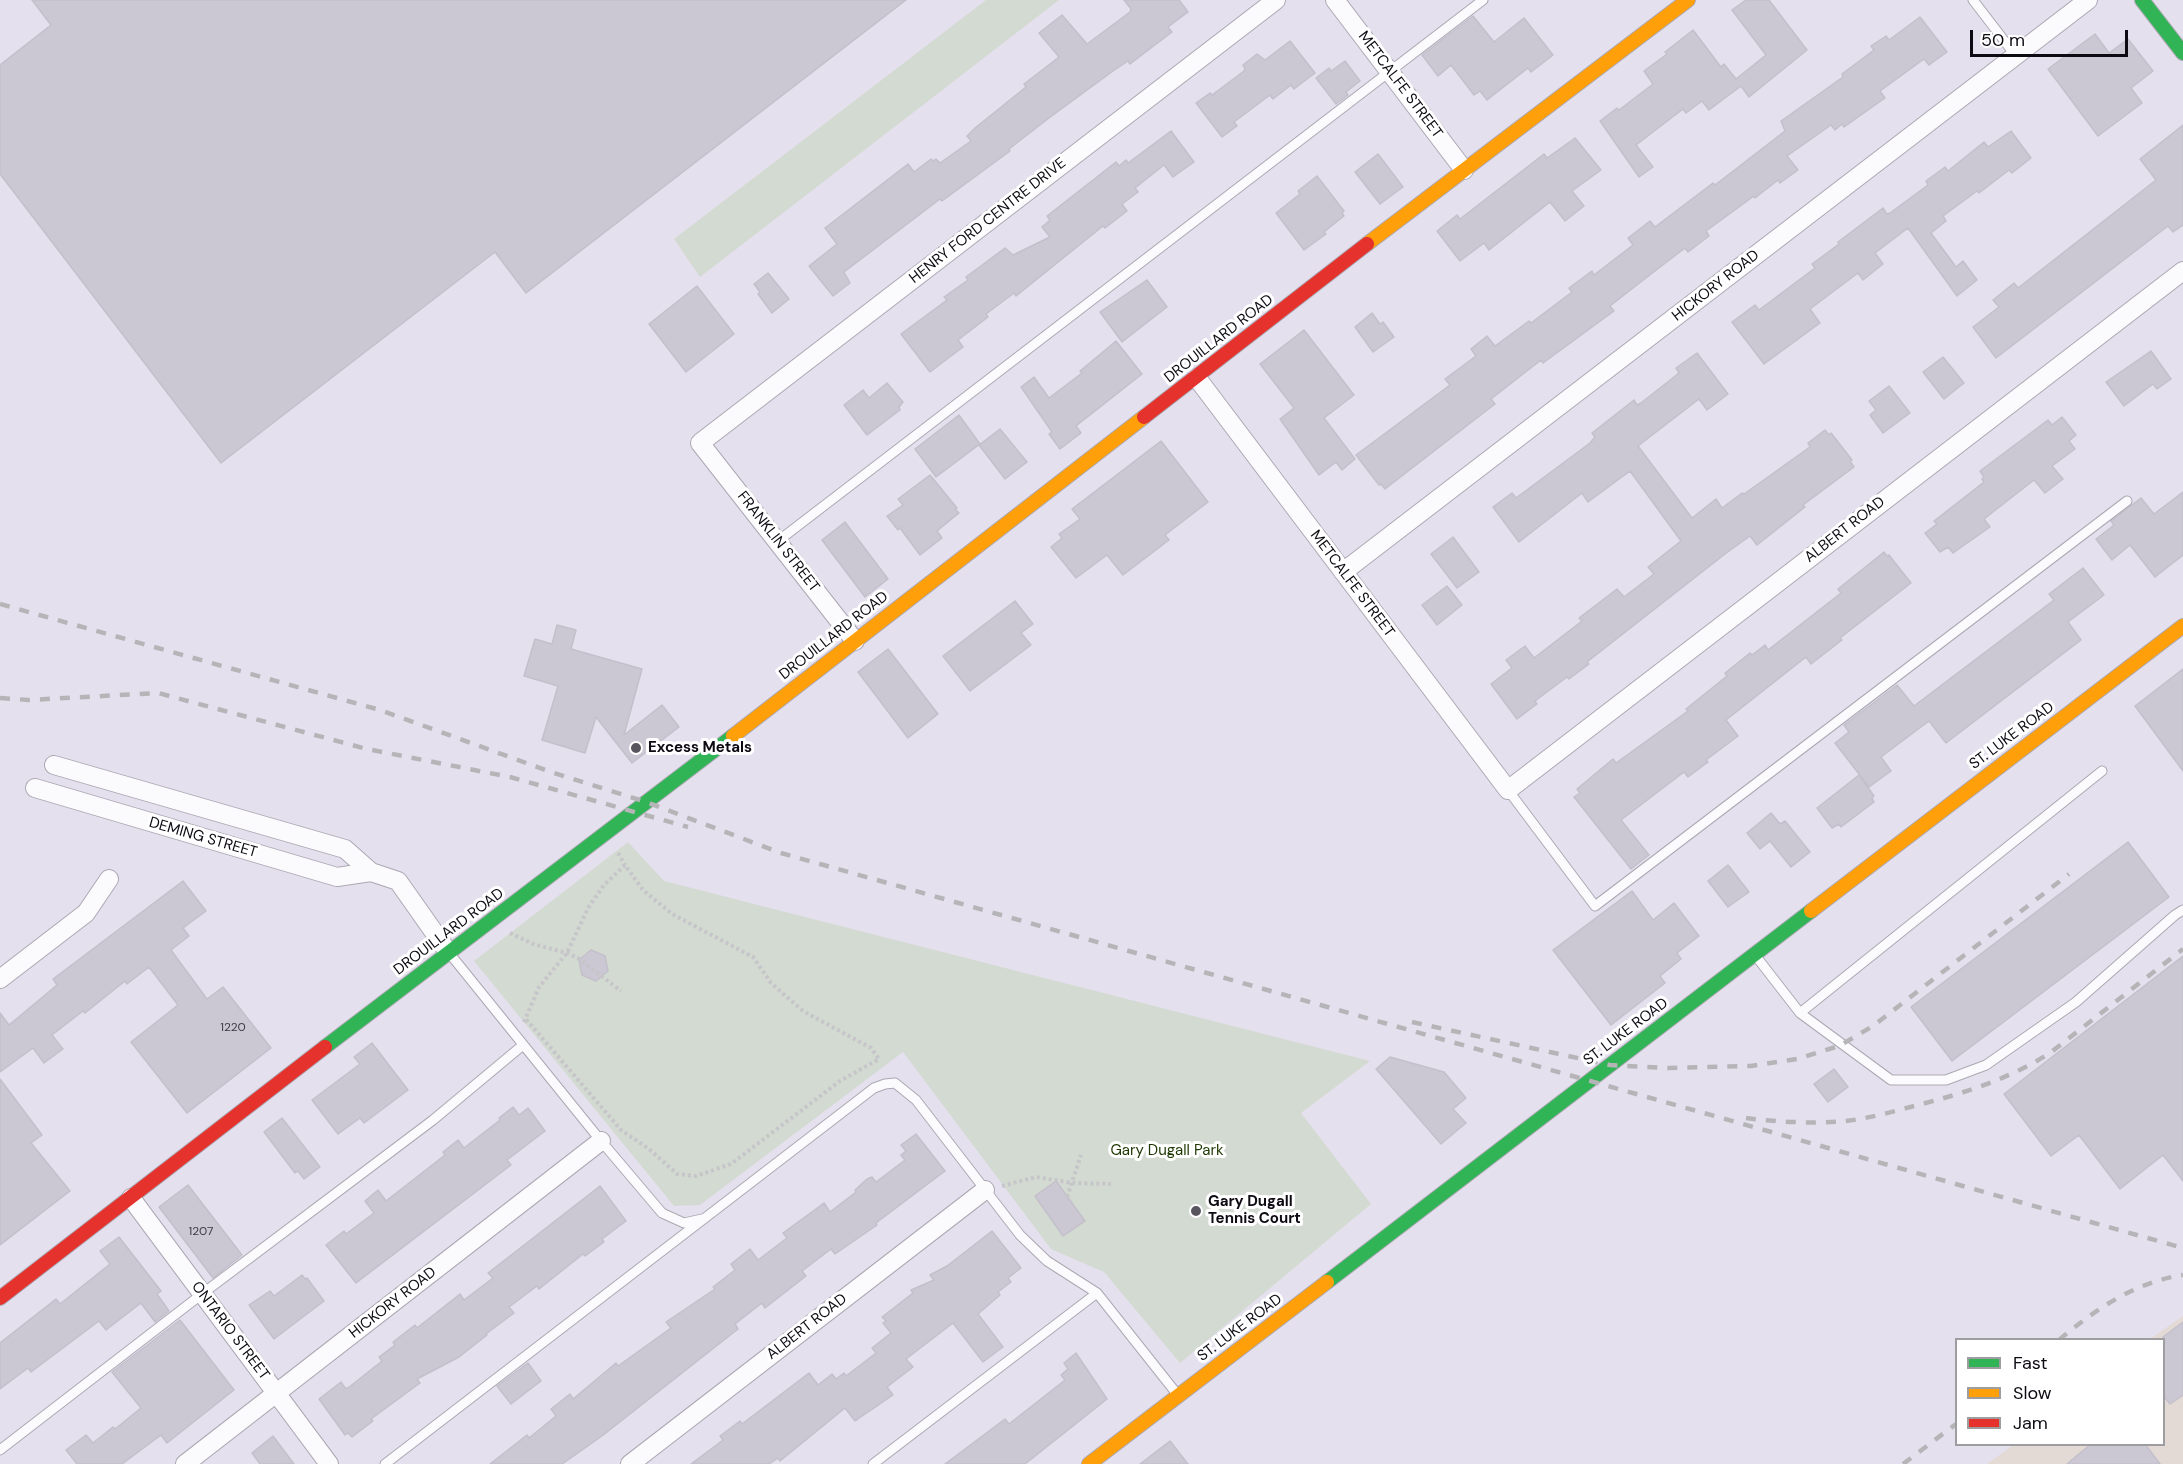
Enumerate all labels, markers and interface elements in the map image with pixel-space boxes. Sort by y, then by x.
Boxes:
scale bar [1973,18,2130,56]
street label: METCALFE STREET [1354,28,1446,142]
text: 50 m [1981,28,2025,52]
street label: HENRY FORD CENTRE DRIVE [906,154,1070,288]
street label: HICKORY ROAD [1669,246,1763,326]
street label: DROUILLARD ROAD [1161,291,1277,387]
street label: FRANKLIN STREET [733,488,823,596]
street label: ALBERT ROAD [1801,493,1889,567]
street label: METCALFE STREET [1306,527,1398,641]
street label: DROUILLARD ROAD [776,588,892,684]
street label: ST. LUKE ROAD [1966,698,2058,774]
place label: Excess Metals [648,739,752,757]
marker: Excess Metals [629,741,643,755]
street label: DEMING STREET [147,814,259,862]
street label: DROUILLARD ROAD [390,885,508,979]
street label: ST. LUKE ROAD [1580,994,1672,1070]
house number: 1220 [220,1021,246,1035]
park label: Gary Dugall Park [1110,1142,1224,1160]
place label: Gary Dugall Tennis Court [1208,1193,1301,1228]
marker: Gary Dugall Tennis Court [1189,1204,1203,1218]
house number: 1207 [189,1225,213,1239]
street label: HICKORY ROAD [346,1263,440,1343]
street label: ONTARIO STREET [187,1278,273,1384]
street label: ALBERT ROAD [763,1290,851,1364]
street label: ST. LUKE ROAD [1194,1290,1286,1366]
legend [1955,1338,2165,1446]
text: Fast [2013,1351,2048,1375]
text: Slow [2013,1381,2052,1405]
text: Jam [2013,1411,2048,1435]

